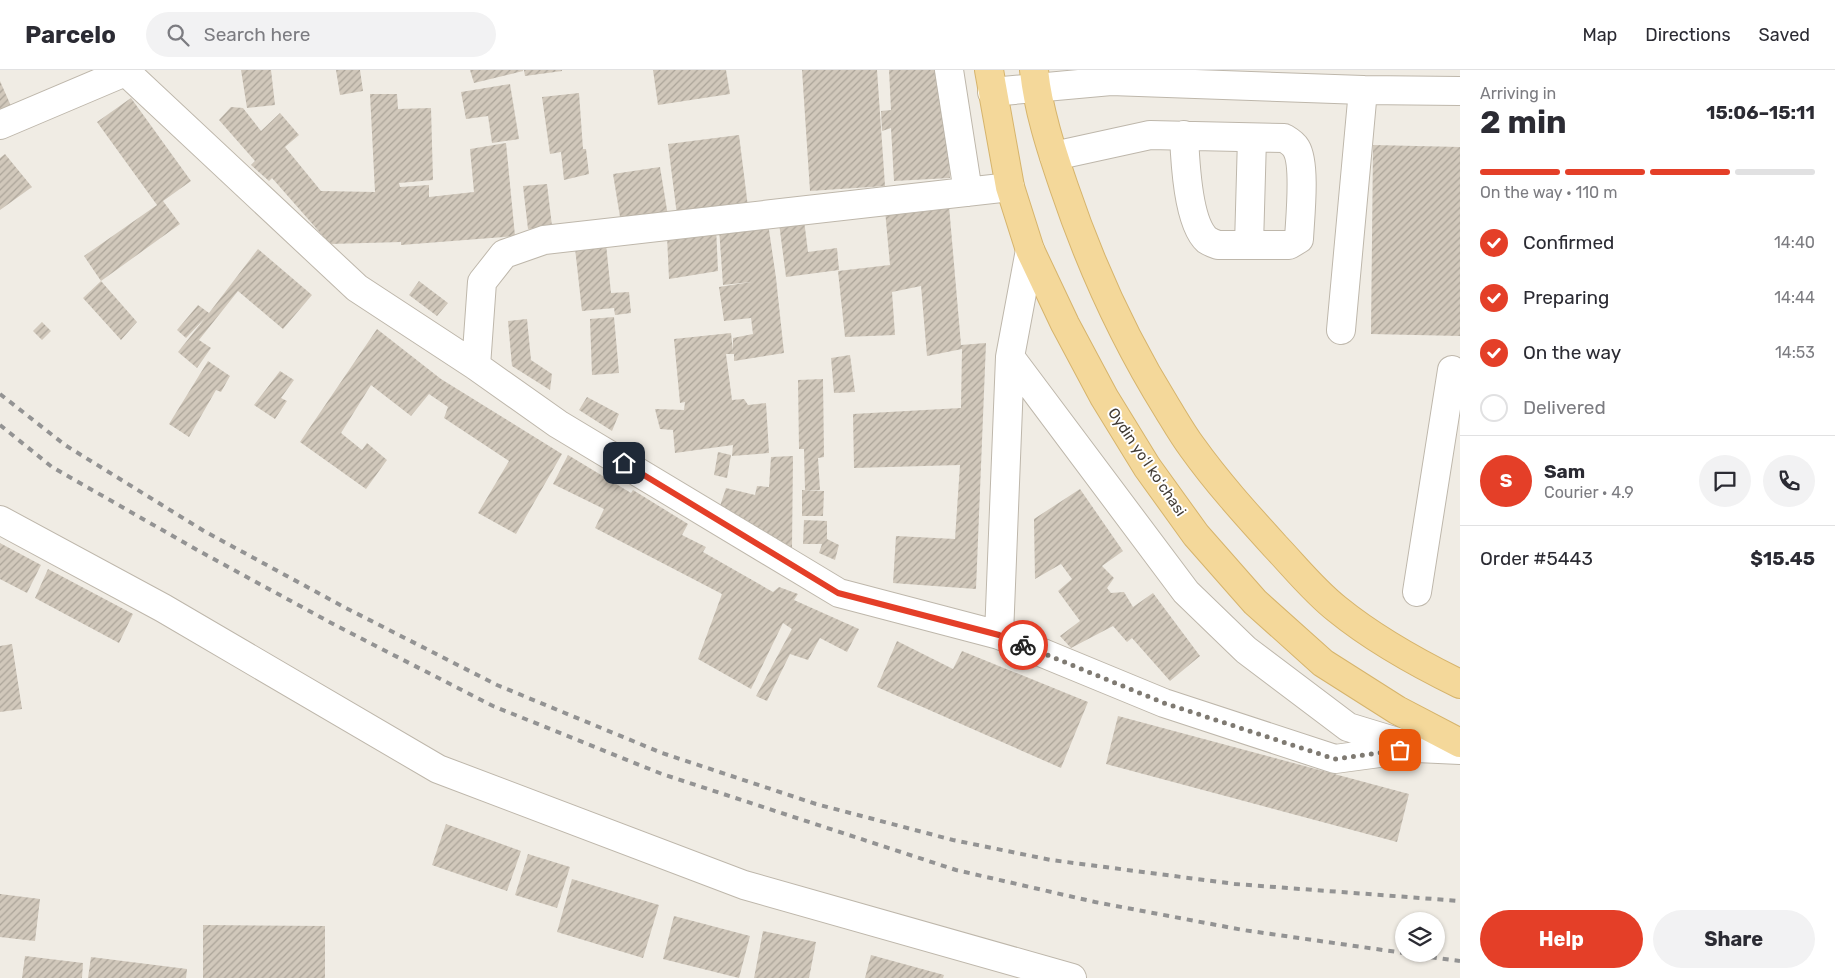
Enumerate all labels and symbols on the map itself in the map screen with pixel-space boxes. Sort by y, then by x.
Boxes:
street label: Oydin yoʻl koʻchasi [1104,404,1190,520]
pin [603,442,645,484]
courier [998,620,1048,670]
pin [1379,729,1421,771]

